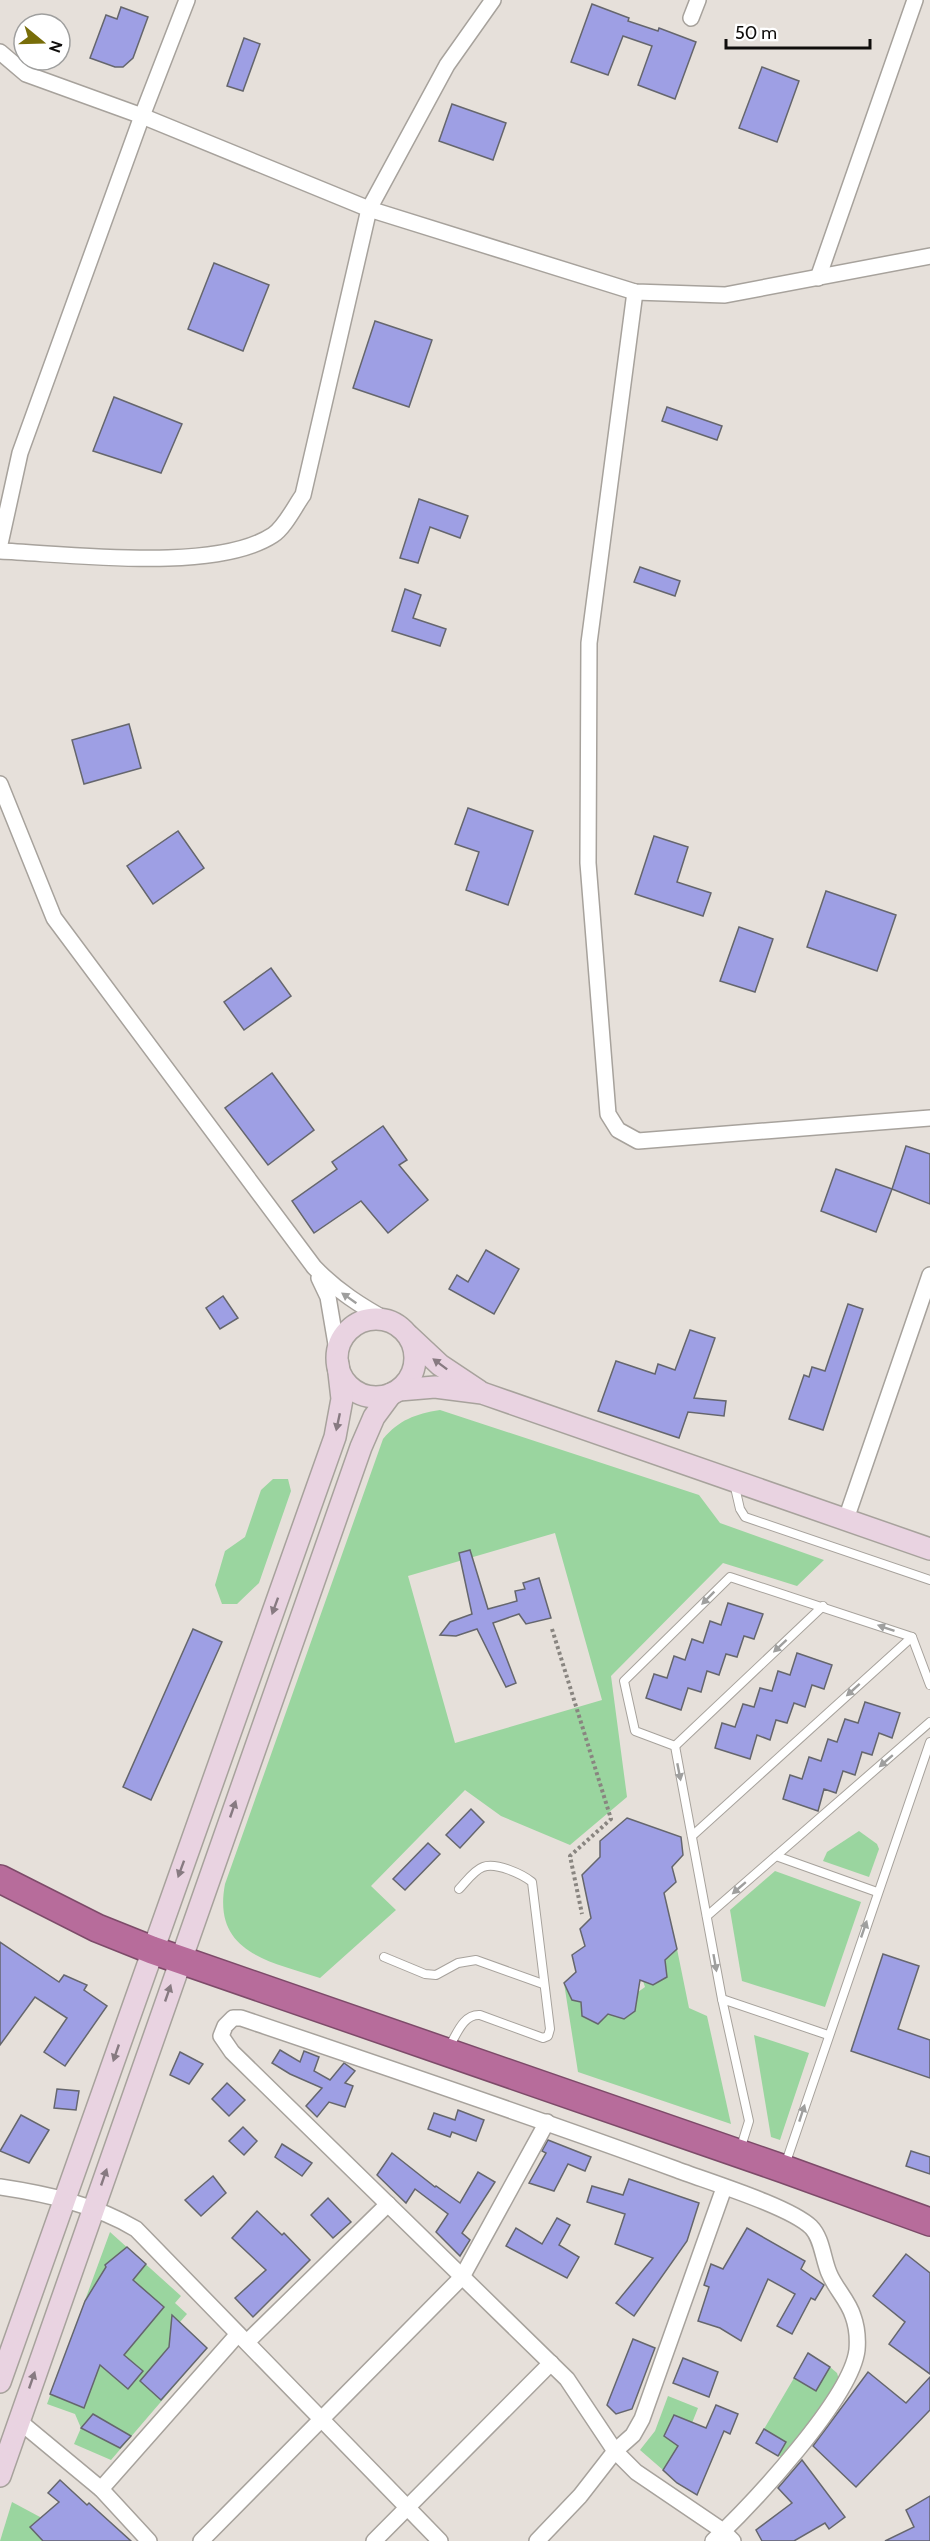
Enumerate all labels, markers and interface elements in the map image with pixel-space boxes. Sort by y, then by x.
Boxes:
north arrow [12,12,72,72]
scale bar [726,12,870,50]
text: 50 m [735,22,777,44]
text: N [45,38,67,55]
one-way arrow [342,1293,357,1305]
one-way arrow [433,1358,449,1370]
one-way arrow [333,1413,342,1432]
one-way arrow [701,1591,715,1605]
one-way arrow [269,1597,279,1615]
one-way arrow [877,1622,895,1632]
one-way arrow [773,1639,788,1653]
one-way arrow [846,1683,861,1697]
one-way arrow [878,1754,894,1767]
one-way arrow [675,1762,684,1781]
one-way arrow [229,1800,239,1818]
one-way arrow [176,1860,186,1878]
one-way arrow [731,1882,747,1895]
one-way arrow [860,1920,870,1938]
one-way arrow [711,1954,720,1973]
one-way arrow [164,1983,174,2001]
one-way arrow [111,2044,121,2062]
one-way arrow [798,2104,807,2122]
one-way arrow [100,2168,110,2186]
one-way arrow [28,2371,38,2389]

